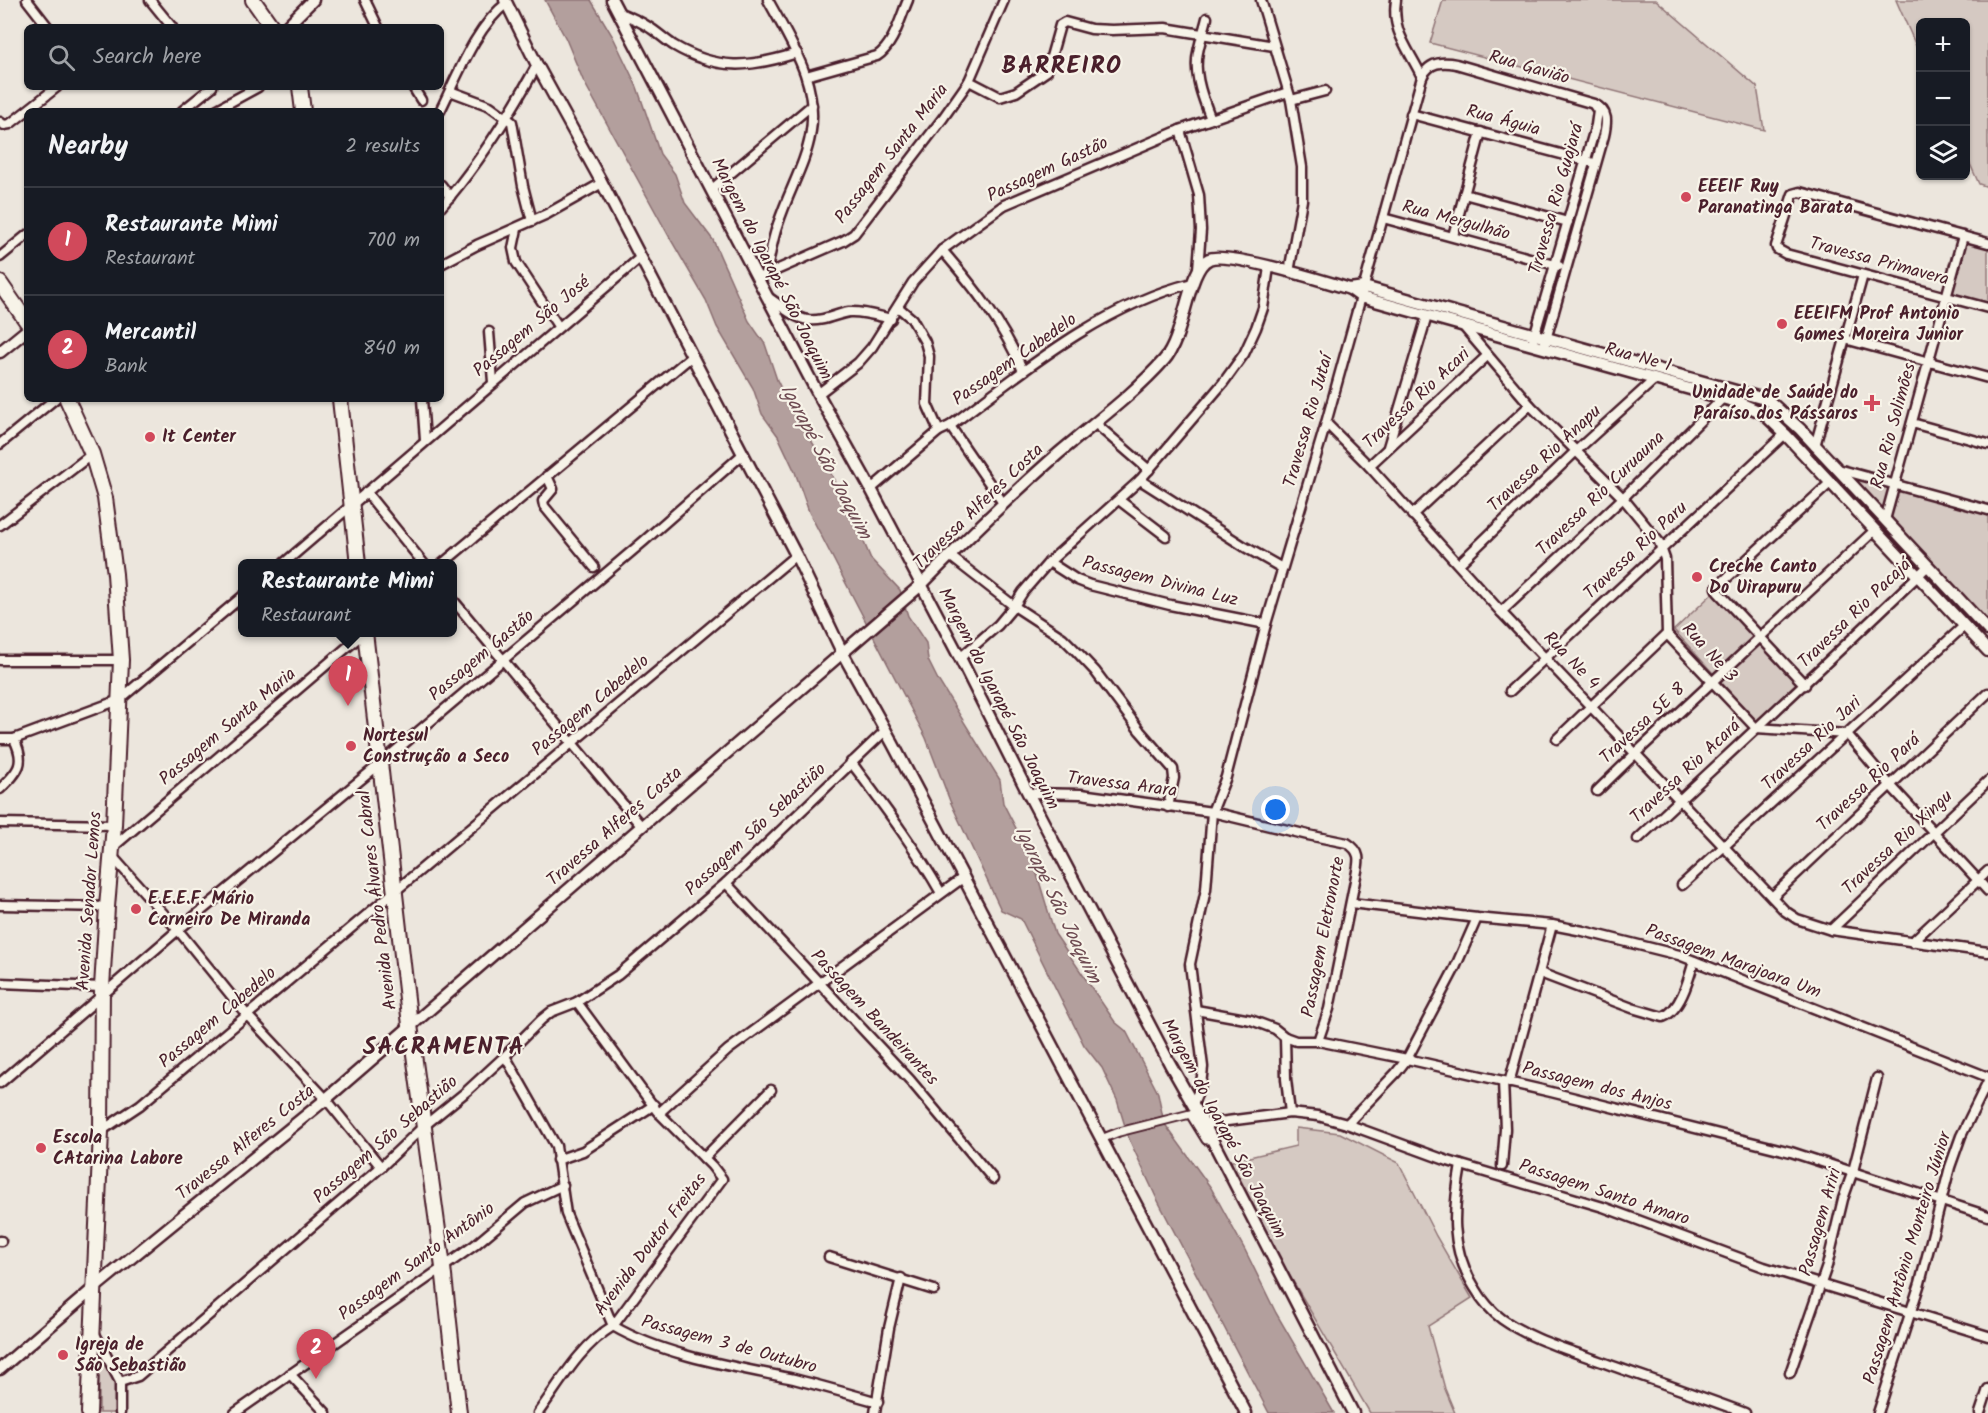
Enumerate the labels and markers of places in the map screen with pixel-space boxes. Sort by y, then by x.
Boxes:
place label: EEEIF Ruy Paranatinga Barata [1698,173,1853,223]
marker: EEEIF Ruy Paranatinga Barata [1679,190,1693,204]
place label: EEEIFM Prof Antonio Gomes Moreira Junior [1794,300,1965,350]
marker: EEEIFM Prof Antonio Gomes Moreira Junior [1775,317,1789,331]
place label: Unidade de Saúde do Paraíso dos Pássaros [1692,379,1859,429]
marker: Unidade de Saúde do Paraíso dos Pássaros [1863,394,1881,412]
place label: It Center [162,423,237,452]
marker: It Center [143,430,157,444]
place label: Creche Canto Do Uirapuru [1709,553,1817,603]
marker: Creche Canto Do Uirapuru [1690,570,1704,584]
pin: 1 [328,656,368,706]
place label: Nortesul Construção a Seco [363,722,509,772]
marker: Nortesul Construção a Seco [344,739,358,753]
place label: E.E.E.F. Mário Carneiro De Miranda [148,885,310,935]
marker: E.E.E.F. Mário Carneiro De Miranda [129,902,143,916]
place label: Escola CAtarina Labore [53,1124,183,1174]
marker: Escola CAtarina Labore [34,1141,48,1155]
pin: 2 [296,1330,336,1379]
place label: Igreja de São Sebastião [75,1331,186,1381]
marker: Igreja de São Sebastião [56,1348,70,1362]

